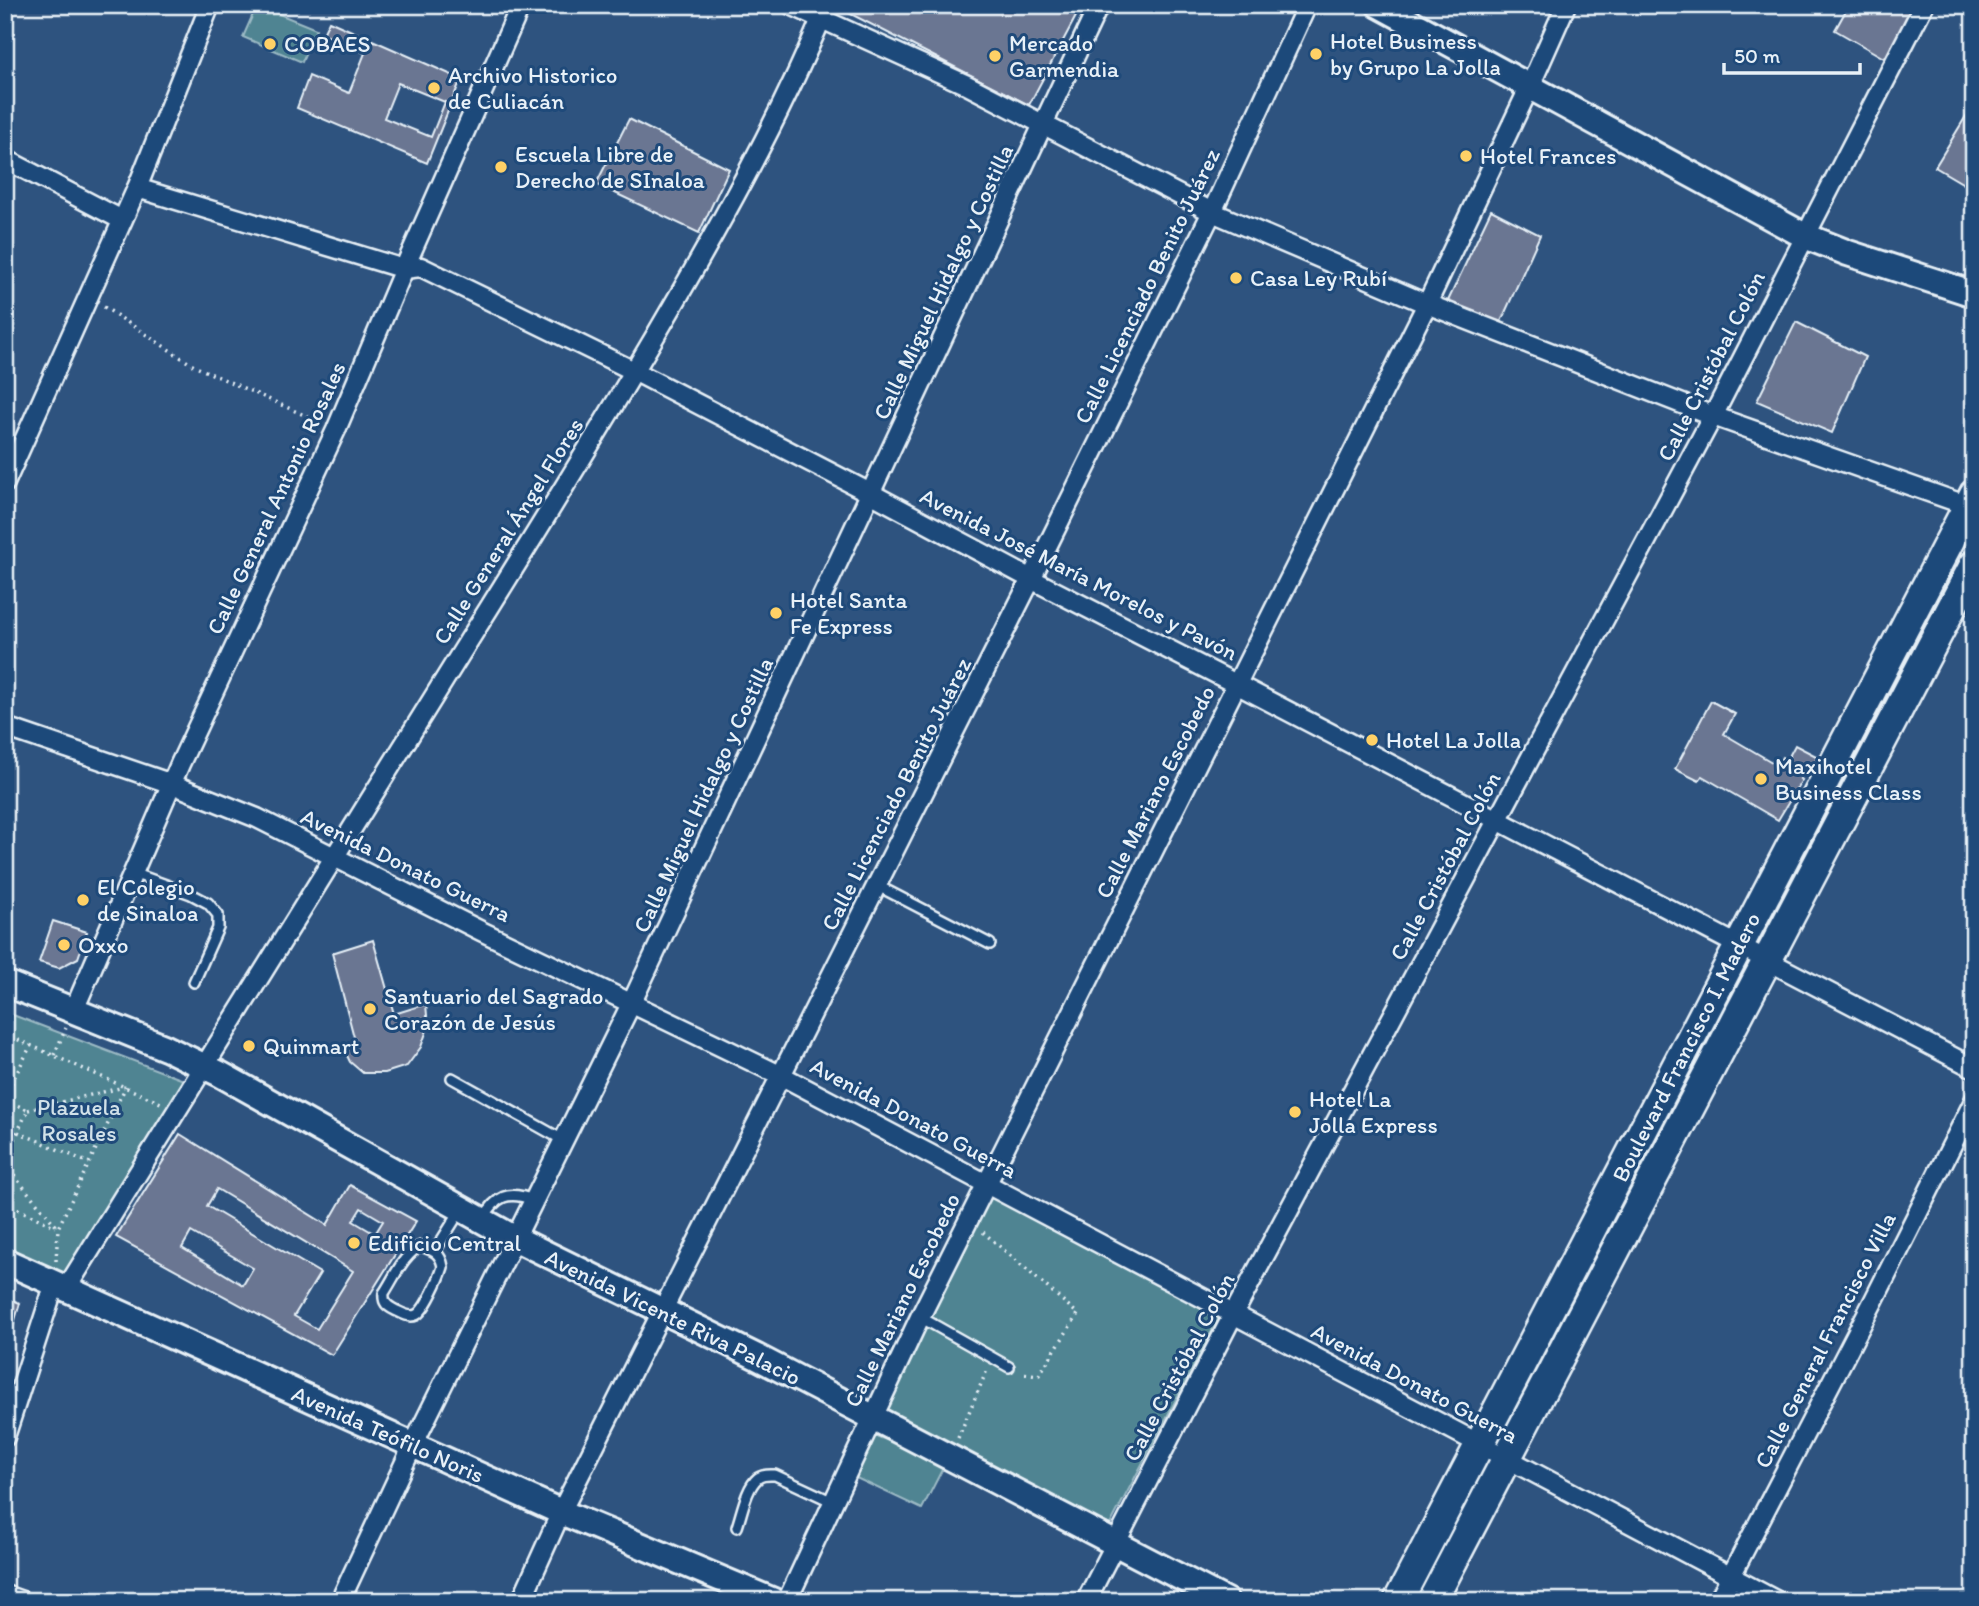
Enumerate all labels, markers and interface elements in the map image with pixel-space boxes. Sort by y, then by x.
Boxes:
place label: Hotel Business by Grupo La Jolla [1330,27,1501,81]
place label: Mercado Garmendia [1009,29,1119,83]
place label: COBAES [284,30,370,58]
scale bar [1724,32,1860,76]
marker: COBAES [262,36,278,52]
text: 50 m [1734,43,1781,68]
marker: Hotel Business by Grupo La Jolla [1308,46,1324,62]
marker: Mercado Garmendia [987,48,1003,64]
place label: Archivo Historico de Culiacán [448,61,618,115]
marker: Archivo Historico de Culiacán [426,80,442,96]
place label: Escuela Libre de Derecho de SInaloa [515,140,705,194]
street label: Calle Miguel Hidalgo y Costilla [867,140,1019,424]
place label: Hotel Frances [1480,142,1617,170]
street label: Calle Licenciado Benito Juárez [1068,144,1226,428]
marker: Hotel Frances [1458,148,1474,164]
marker: Escuela Libre de Derecho de SInaloa [493,159,509,175]
place label: Casa Ley Rubí [1250,264,1387,292]
street label: Calle Cristóbal Colón [1651,266,1771,466]
marker: Casa Ley Rubí [1228,270,1244,286]
street label: Calle General Antonio Rosales [200,357,352,639]
street label: Calle General Ángel Flores [427,413,589,649]
street label: Avenida José María Morelos y Pavón [916,481,1242,667]
place label: Hotel Santa Fe Express [790,586,907,640]
marker: Hotel Santa Fe Express [768,605,784,621]
street label: Calle Licenciado Benito Juárez [815,652,977,935]
street label: Calle Miguel Hidalgo y Costilla [627,653,779,937]
street label: Calle Mariano Escobedo [1089,681,1221,903]
place label: Hotel La Jolla [1386,726,1521,754]
marker: Hotel La Jolla [1364,732,1380,748]
place label: Maxihotel Business Class [1775,752,1922,806]
street label: Calle Cristóbal Colón [1383,767,1507,965]
marker: Maxihotel Business Class [1753,771,1769,787]
street label: Avenida Donato Guerra [296,802,516,928]
place label: El Colegio de Sinaloa [97,873,198,927]
marker: El Colegio de Sinaloa [75,892,91,908]
street label: Boulevard Francisco I. Madero [1606,907,1766,1187]
place label: Oxxo [78,931,129,959]
marker: Oxxo [56,937,72,953]
place label: Santuario del Sagrado Corazón de Jesús [384,982,604,1036]
marker: Santuario del Sagrado Corazón de Jesús [362,1001,378,1017]
place label: Quinmart [263,1032,360,1060]
marker: Quinmart [241,1038,257,1054]
street label: Avenida Donato Guerra [806,1052,1022,1184]
place label: Hotel La Jolla Express [1309,1085,1438,1139]
park label: Plazuela Rosales [37,1093,121,1147]
marker: Hotel La Jolla Express [1287,1104,1303,1120]
street label: Calle Mariano Escobedo [838,1188,966,1412]
street label: Calle General Francisco Villa [1748,1207,1902,1473]
place label: Edificio Central [368,1229,522,1257]
marker: Edificio Central [346,1235,362,1251]
street label: Avenida Vicente Riva Palacio [541,1243,805,1391]
street label: Calle Cristóbal Colón [1117,1268,1241,1466]
street label: Avenida Donato Guerra [1307,1317,1523,1449]
street label: Avenida Teófilo Noris [288,1379,488,1489]

